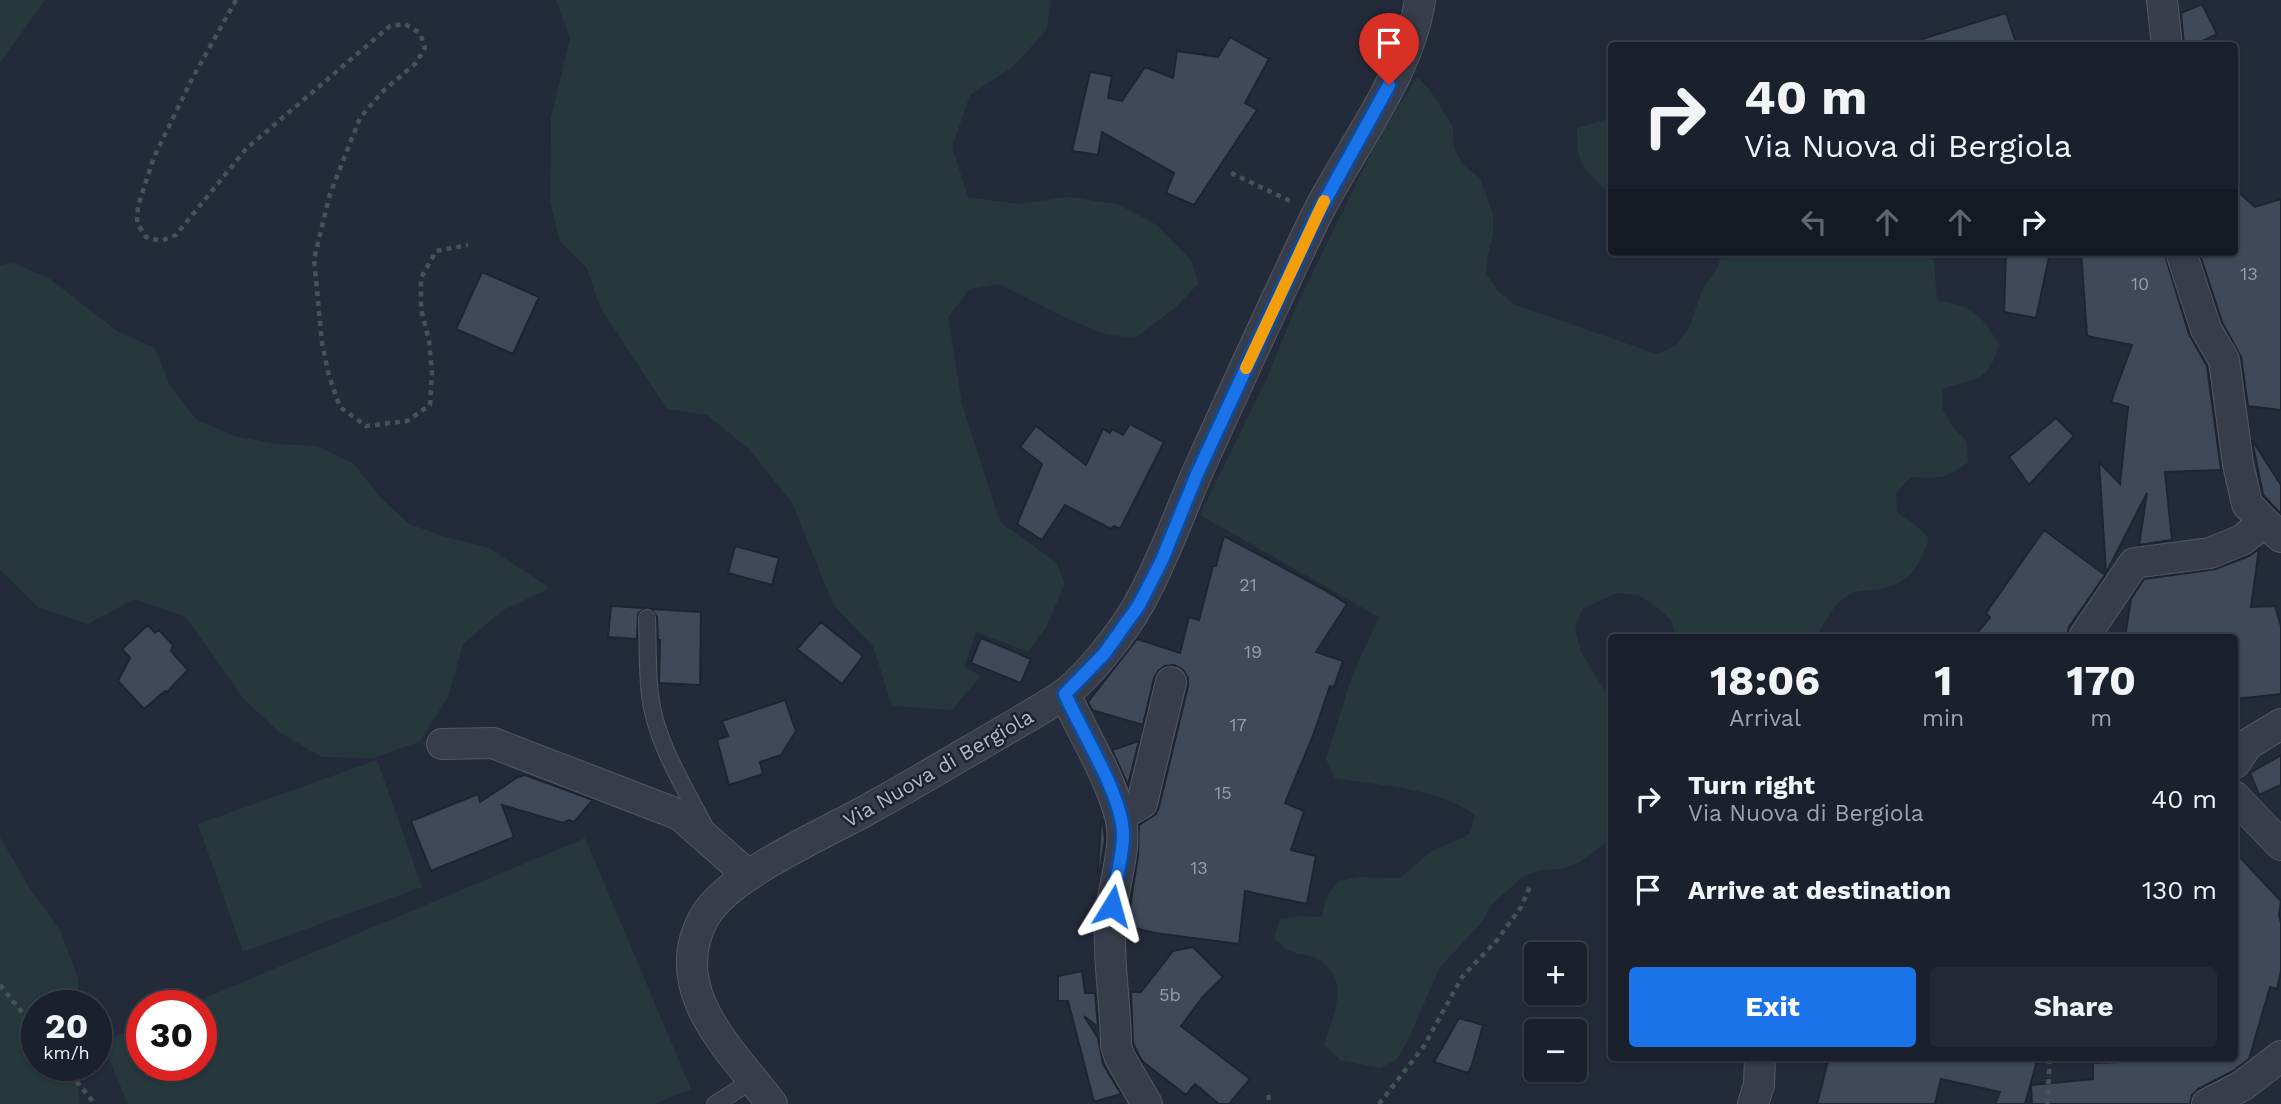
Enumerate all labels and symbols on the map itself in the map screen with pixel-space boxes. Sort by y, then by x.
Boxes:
pin [1359,13,1419,85]
house number: 13 [2240,263,2258,284]
house number: 10 [2131,273,2149,294]
house number: 21 [1239,574,1257,595]
house number: 19 [1244,641,1262,662]
street label: Via Nuova di Bergiola [839,703,1038,833]
house number: 17 [1229,714,1247,735]
house number: 15 [1214,782,1232,803]
house number: 13 [1190,857,1208,878]
position arrow [1075,869,1149,943]
house number: 5b [1159,984,1181,1005]
speed limit sign: 30 [126,990,217,1081]

